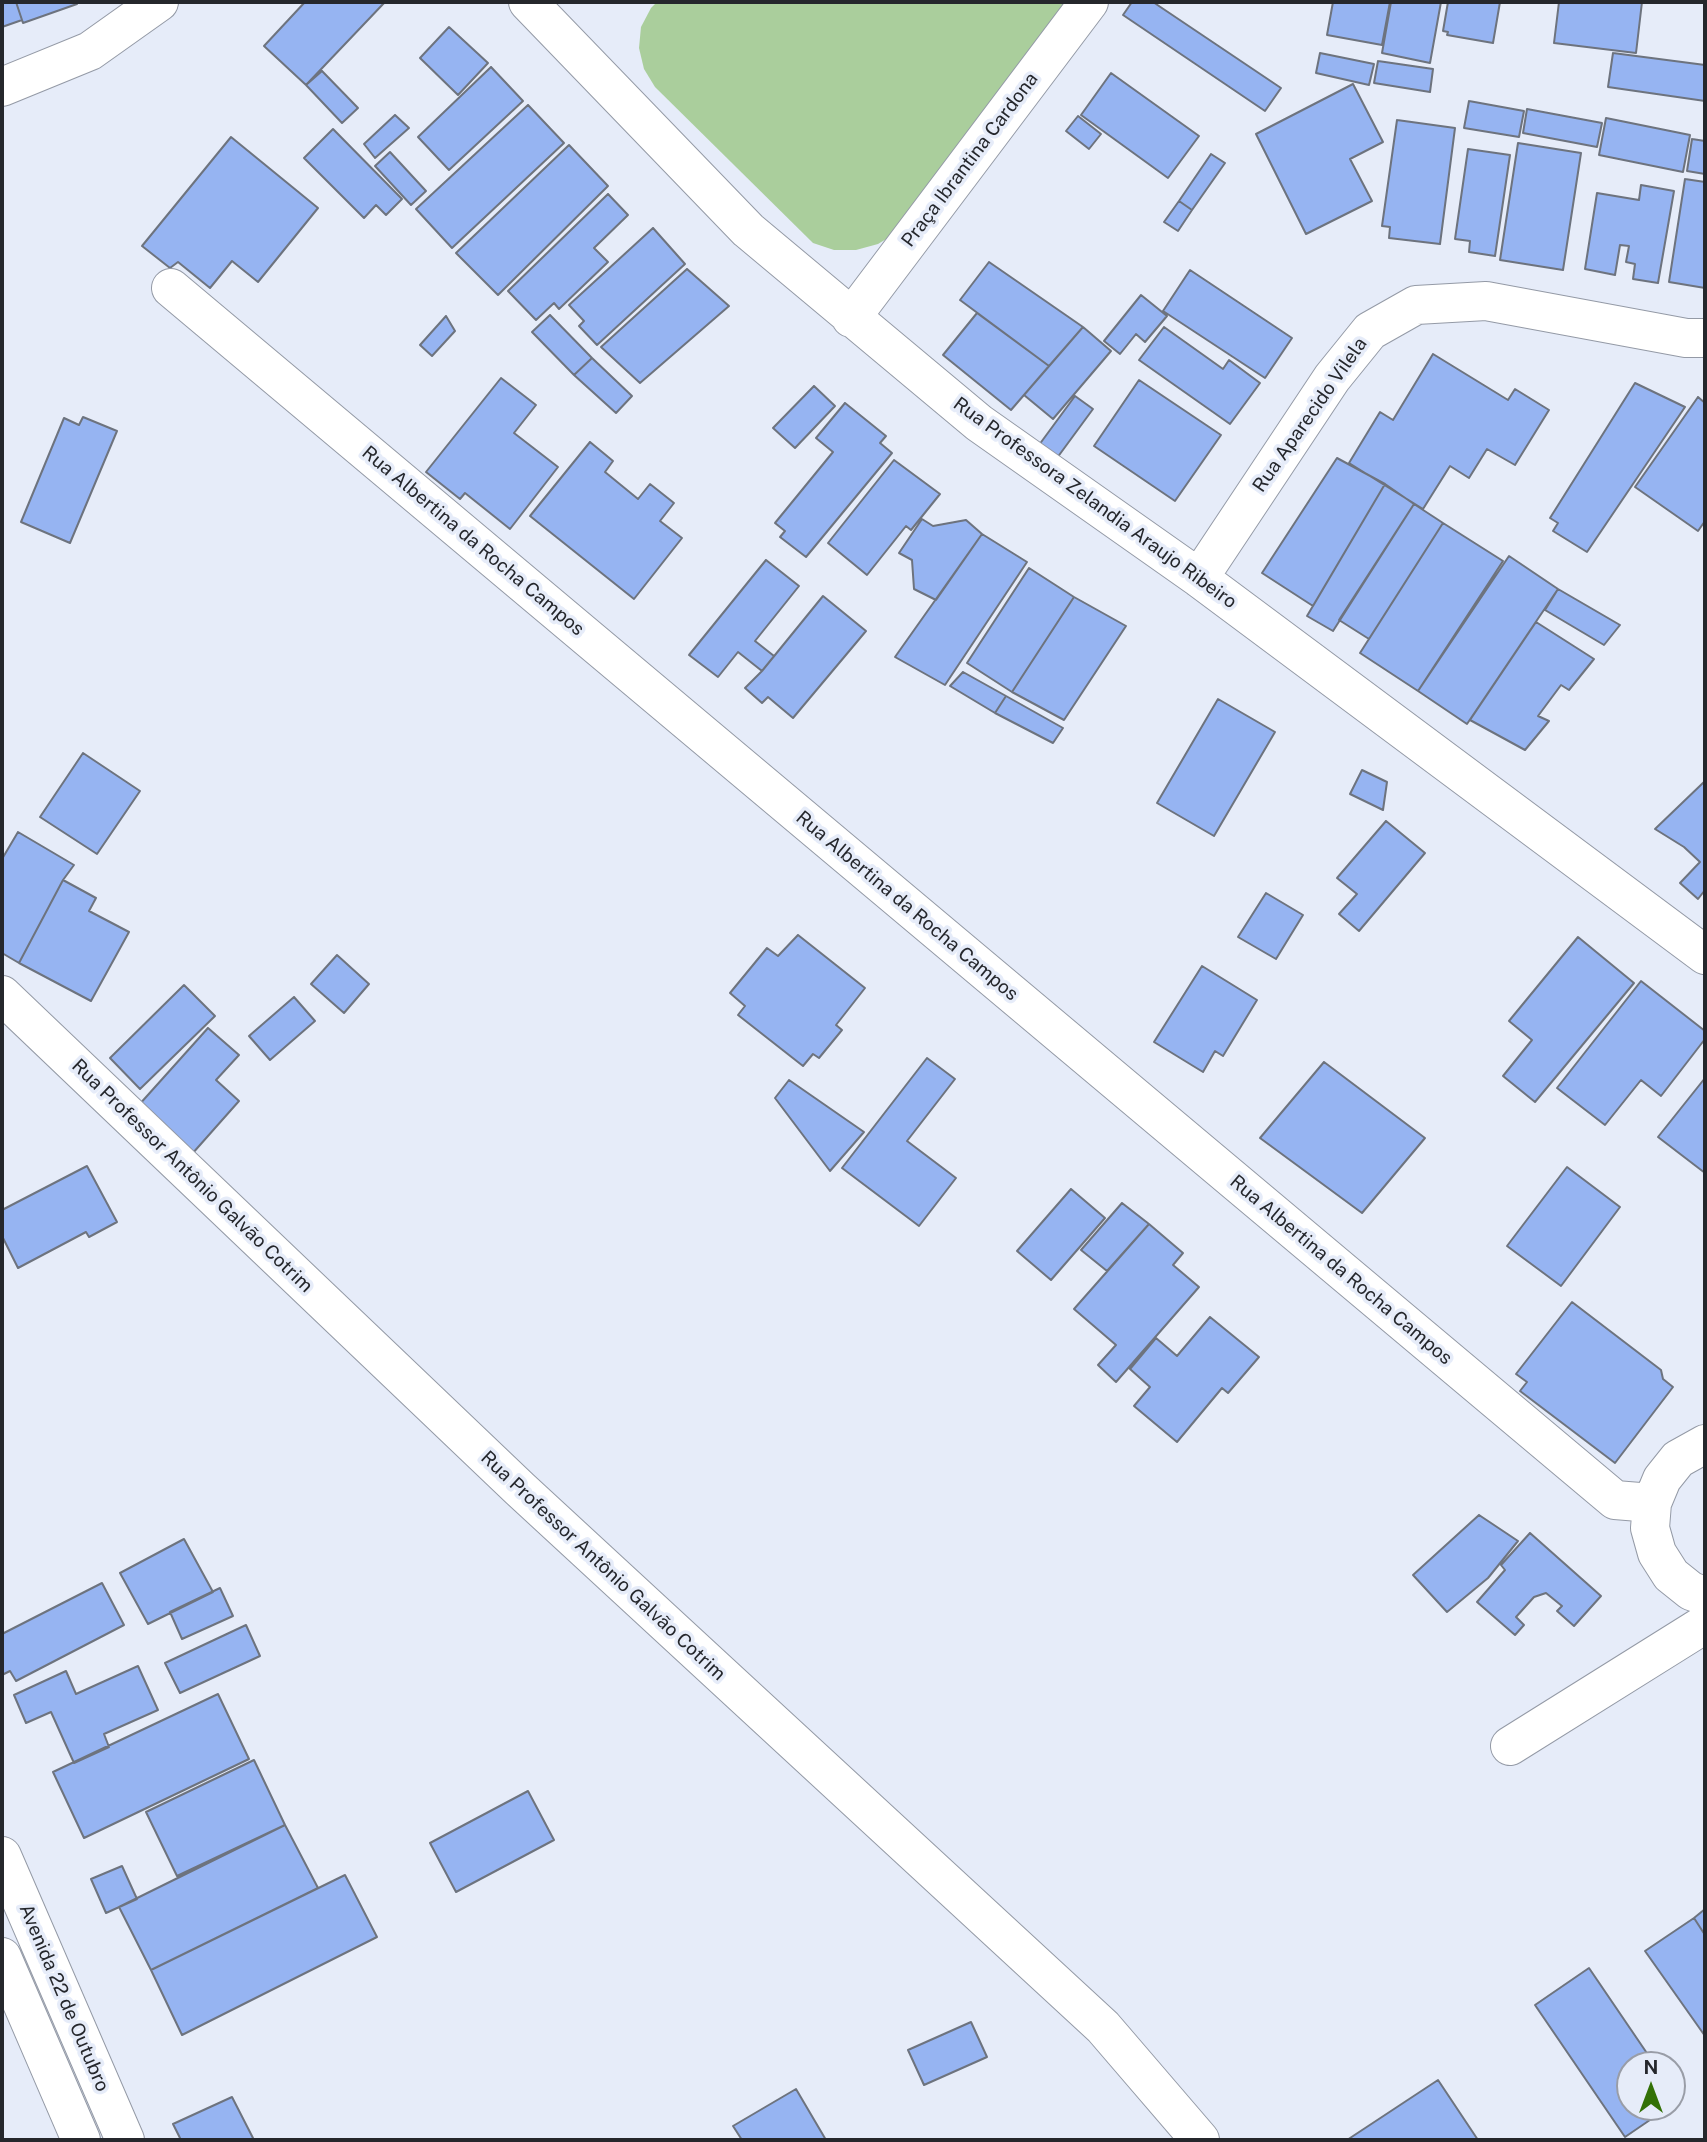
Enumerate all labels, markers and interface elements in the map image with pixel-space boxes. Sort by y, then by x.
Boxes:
street label: Praça Ibrantina Cardona [897,68,1043,252]
street label: Rua Aparecido Vilela [1248,333,1372,497]
street label: Rua Professora Zelandia Araujo Ribeiro [949,392,1241,614]
street label: Rua Albertina da Rocha Campos [357,441,589,641]
street label: Rua Albertina da Rocha Campos [791,806,1023,1006]
street label: Rua Professor Antônio Galvão Cotrim [67,1055,317,1297]
street label: Rua Albertina da Rocha Campos [1225,1170,1457,1370]
street label: Rua Professor Antônio Galvão Cotrim [476,1446,730,1686]
street label: Avenida 22 de Outubro [14,1901,114,2095]
north arrow [1616,2051,1686,2121]
text: N [1644,2056,1658,2078]

